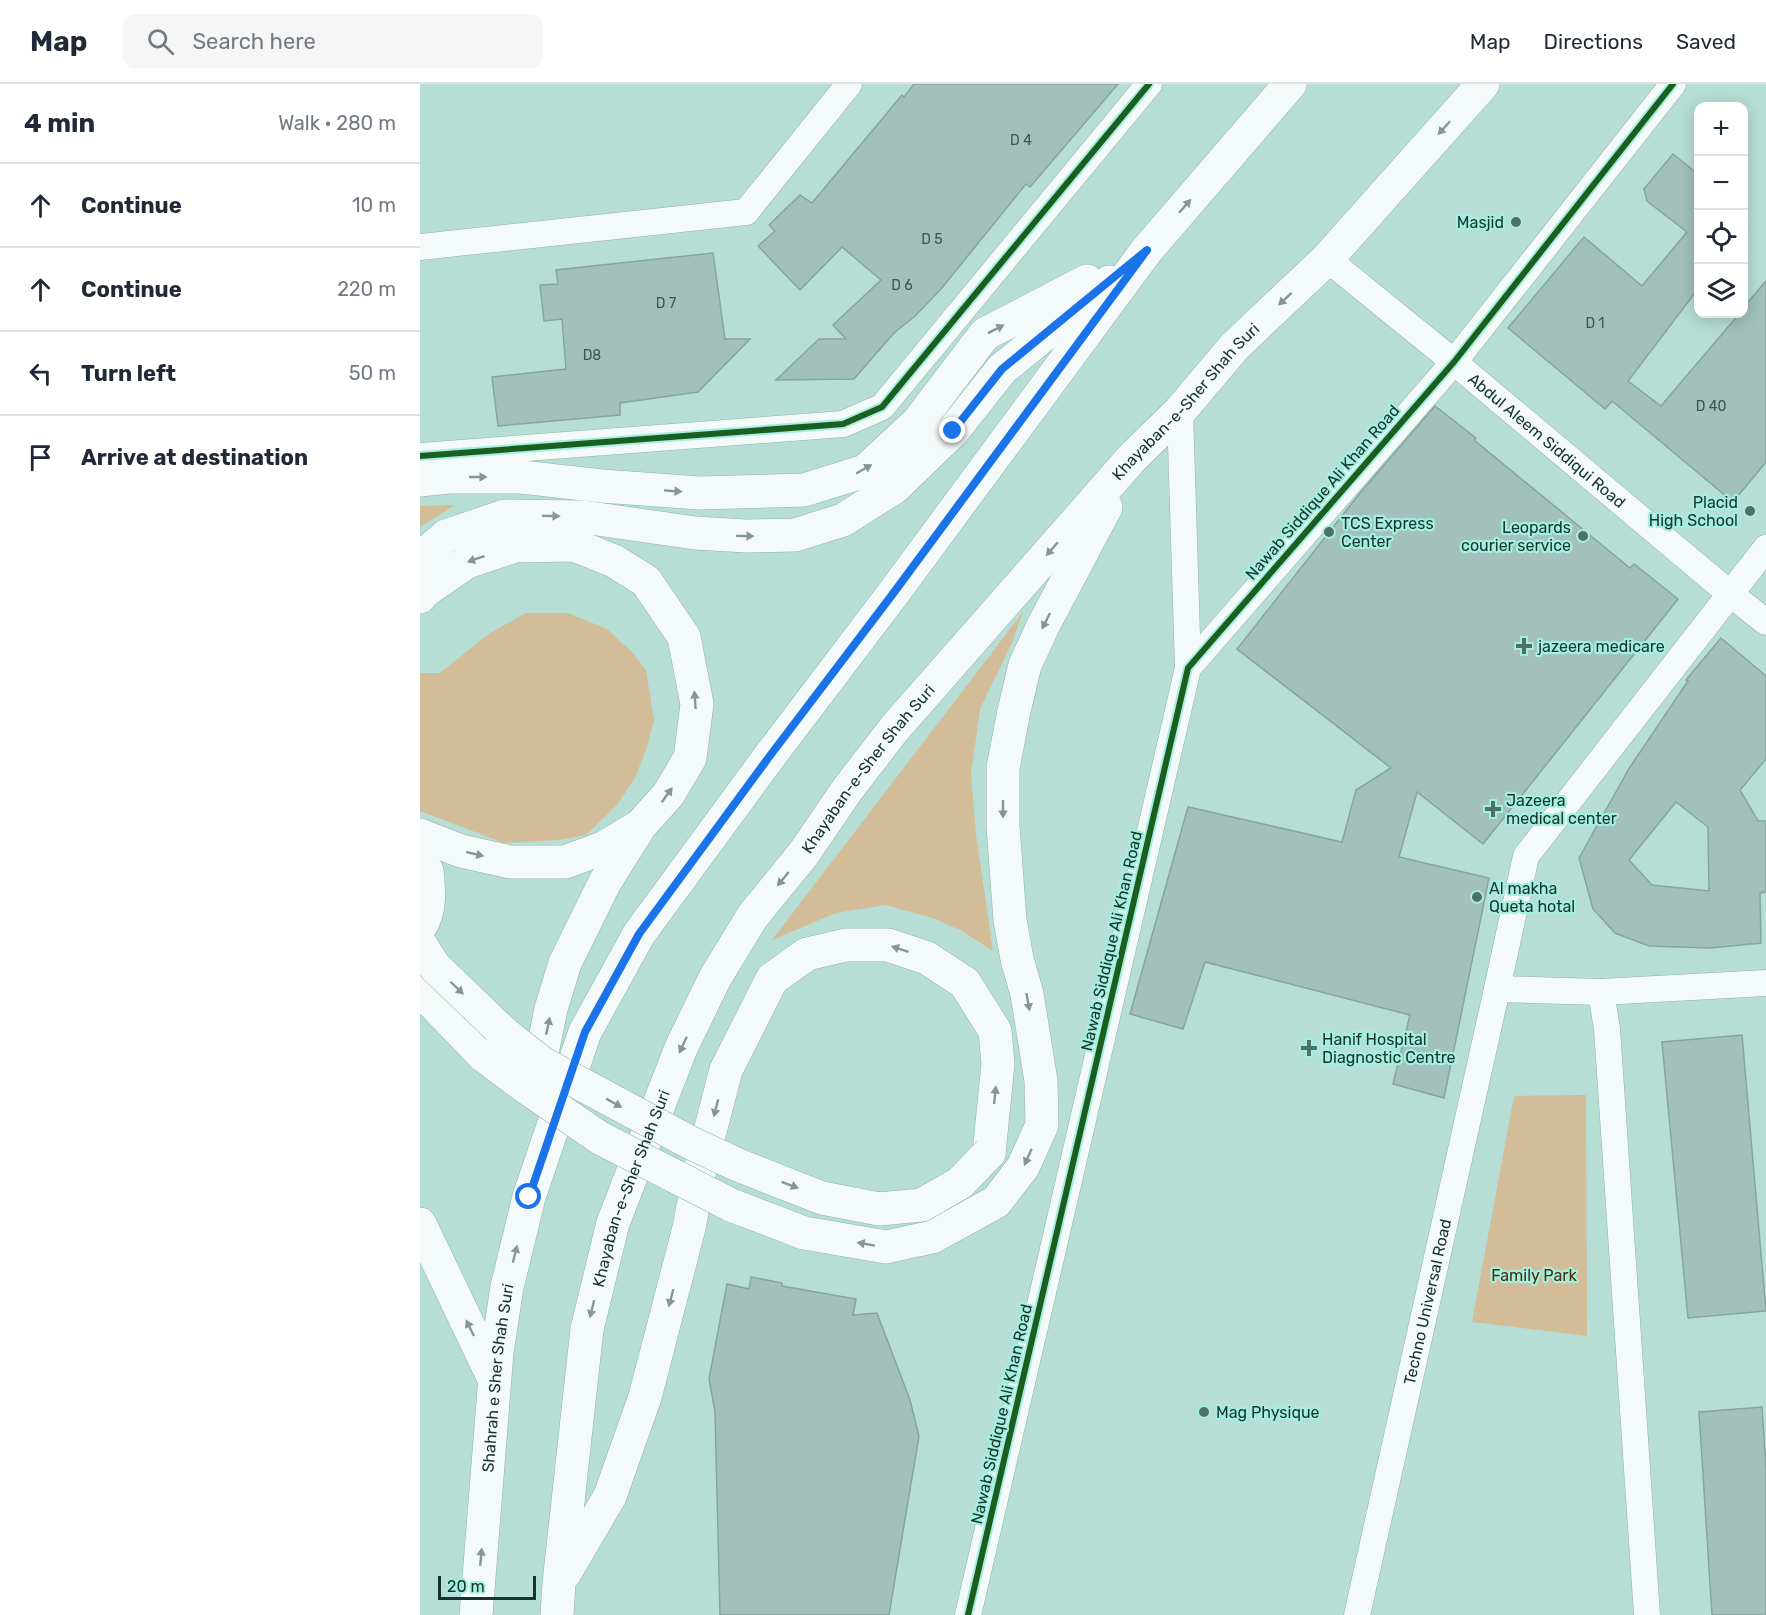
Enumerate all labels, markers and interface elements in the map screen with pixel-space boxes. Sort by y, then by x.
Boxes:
search box [123,14,543,68]
text: Map [30,25,87,58]
icon: search [144,25,177,58]
text: Search here [192,28,316,55]
text: Map [1470,29,1511,54]
text: Directions [1544,29,1643,54]
text: Saved [1676,29,1736,54]
map controls [1694,102,1748,318]
button: + [1694,102,1748,156]
text: 4 min [24,108,95,139]
text: Walk · 280 m [278,111,396,135]
one-way arrow [1438,120,1451,135]
house number: D 4 [1010,132,1032,149]
button: − [1694,156,1748,210]
icon: ahead [24,189,57,222]
text: Continue [81,192,182,219]
text: 10 m [352,193,396,217]
one-way arrow [1179,198,1192,214]
button: locate [1694,210,1748,264]
place label: Masjid [1457,213,1504,232]
marker: Masjid [1509,215,1523,229]
house number: D 5 [921,231,943,248]
button: layers [1694,264,1748,318]
icon: ahead [24,273,57,306]
text: Continue [81,276,182,303]
text: 220 m [337,277,396,301]
house number: D 6 [891,277,913,294]
one-way arrow [1278,292,1292,306]
house number: D 7 [656,295,676,312]
house number: D 1 [1585,315,1605,332]
street label: Khayaban-e-Sher Shah Suri [1108,319,1263,484]
one-way arrow [988,324,1005,334]
house number: D8 [583,347,601,364]
icon: left [24,357,57,390]
text: Turn left [81,360,176,387]
text: 50 m [349,361,396,385]
street label: Abdul Aleem Siddiqui Road [1464,369,1629,512]
house number: D 40 [1696,398,1726,415]
street label: Nawab Siddique Ali Khan Road [1241,401,1403,584]
route end [939,417,965,443]
icon: arrive [24,441,57,474]
text: Arrive at destination [81,444,308,471]
one-way arrow [856,464,873,474]
one-way arrow [469,472,488,482]
one-way arrow [663,486,682,496]
place label: Placid High School [1649,493,1738,530]
marker: Placid High School [1743,504,1757,518]
one-way arrow [541,511,560,521]
place label: TCS Express Center [1341,514,1434,551]
place label: Leopards courier service [1461,518,1571,555]
marker: TCS Express Center [1322,525,1336,539]
marker: Leopards courier service [1576,529,1590,543]
one-way arrow [735,531,754,541]
one-way arrow [1046,541,1059,556]
one-way arrow [467,555,485,565]
one-way arrow [1041,612,1051,630]
marker: jazeera medicare [1515,637,1533,655]
place label: jazeera medicare [1537,637,1665,656]
street label: Khayaban-e-Sher Shah Suri [798,681,939,857]
one-way arrow [691,690,700,709]
one-way arrow [661,787,673,803]
place label: Jazeera medical center [1506,791,1617,828]
one-way arrow [998,800,1008,819]
marker: Jazeera medical center [1484,800,1502,818]
street label: Nawab Siddique Ali Khan Road [1077,829,1146,1053]
one-way arrow [466,850,485,859]
one-way arrow [776,871,789,887]
place label: Al makha Queta hotal [1489,879,1575,916]
marker: Al makha Queta hotal [1470,890,1484,904]
one-way arrow [891,943,909,953]
one-way arrow [450,981,464,995]
one-way arrow [1024,992,1033,1011]
one-way arrow [544,1016,553,1035]
place label: Hanif Hospital Diagnostic Centre [1322,1030,1456,1067]
one-way arrow [678,1037,687,1054]
marker: Hanif Hospital Diagnostic Centre [1300,1039,1318,1057]
one-way arrow [990,1085,1000,1104]
street label: Khayaban-e-Sher Shah Suri [589,1087,674,1289]
one-way arrow [606,1097,622,1108]
one-way arrow [711,1099,720,1117]
one-way arrow [1023,1149,1032,1166]
one-way arrow [781,1181,799,1190]
route start [515,1183,541,1209]
street label: Techno Universal Road [1400,1217,1455,1387]
one-way arrow [857,1239,876,1248]
one-way arrow [511,1244,521,1263]
park label: Family Park [1491,1266,1577,1285]
street label: Shahrah e Sher Shah Suri [478,1282,517,1473]
one-way arrow [665,1288,675,1307]
one-way arrow [586,1299,596,1318]
street label: Nawab Siddique Ali Khan Road [967,1302,1036,1526]
one-way arrow [465,1319,474,1336]
place label: Mag Physique [1216,1403,1320,1422]
marker: Mag Physique [1197,1405,1211,1419]
one-way arrow [476,1547,486,1566]
scale bar [438,1573,536,1600]
text: 20 m [447,1577,485,1596]

